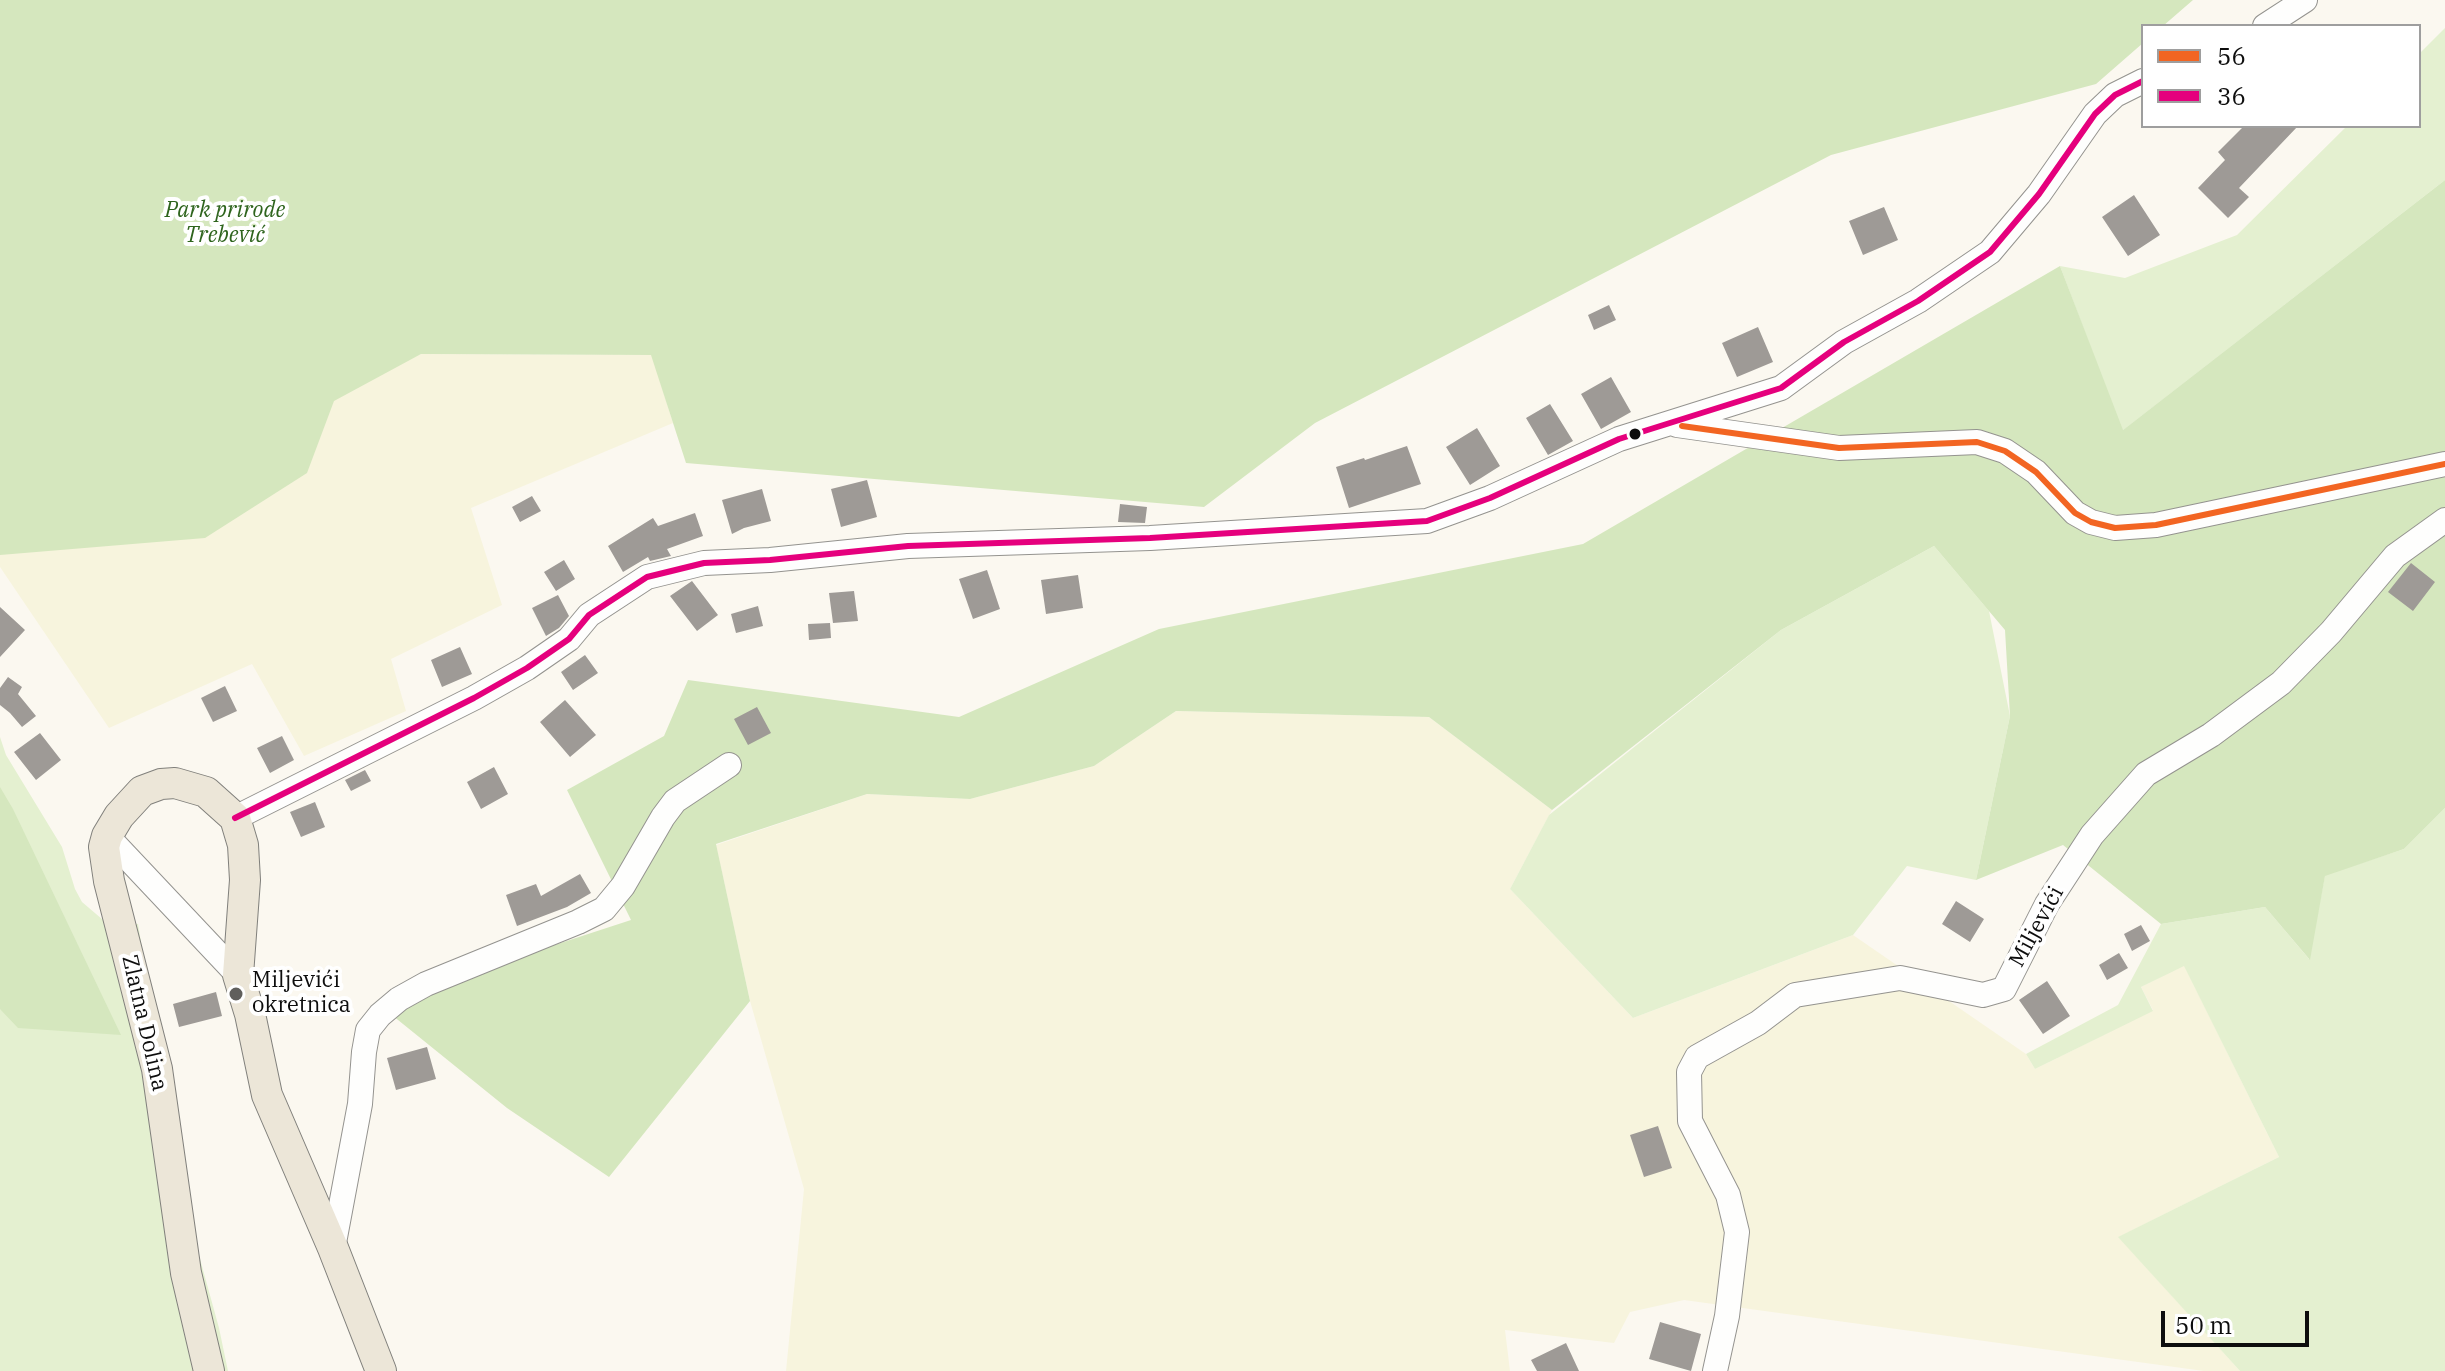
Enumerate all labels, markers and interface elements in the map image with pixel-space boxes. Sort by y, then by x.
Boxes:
legend [2141,24,2421,128]
text: 56 [2217,40,2246,72]
text: 36 [2217,80,2246,112]
park label: Park prirode Trebević [165,198,285,250]
unlabelled marker [1627,426,1643,442]
street label: Miljevići [2004,882,2070,972]
street label: Zlatna Dolina [116,952,172,1094]
place label: Miljevići okretnica [252,968,351,1020]
marker: Miljevići okretnica [227,985,245,1003]
scale bar [2165,1295,2313,1345]
text: 50 m [2175,1309,2232,1341]

